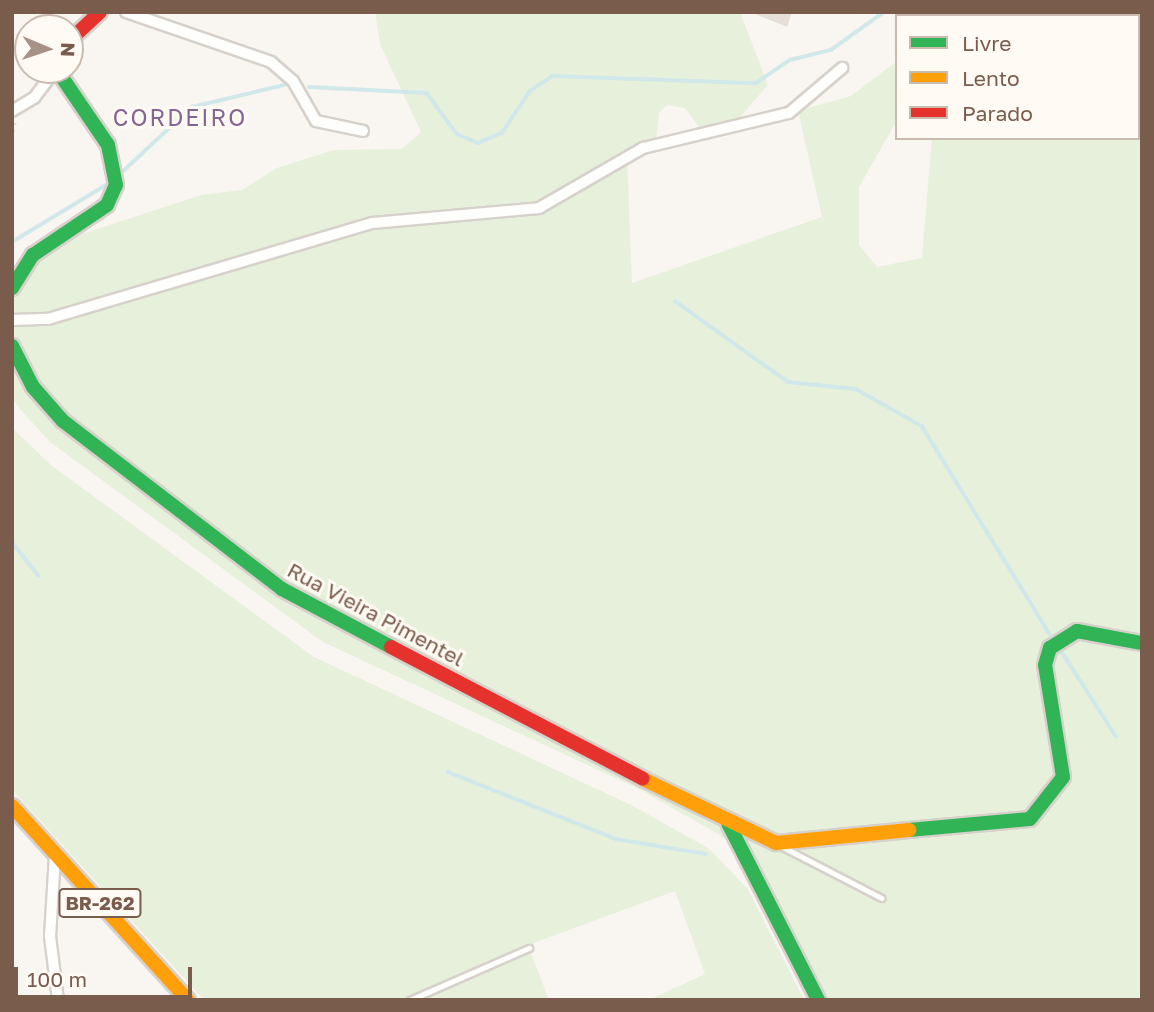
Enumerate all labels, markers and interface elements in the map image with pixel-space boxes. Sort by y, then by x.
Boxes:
north arrow [14,14,84,84]
legend [895,14,1140,140]
text: Livre [962,30,1012,56]
text: N [57,42,80,57]
text: Lento [962,65,1020,91]
text: Parado [962,100,1033,126]
district label: CORDEIRO [114,103,246,131]
street label: Rua Vieira Pimentel [283,557,469,671]
road number: BR-262 [58,888,142,918]
scale bar [18,953,196,997]
text: 100 m [27,966,87,992]

